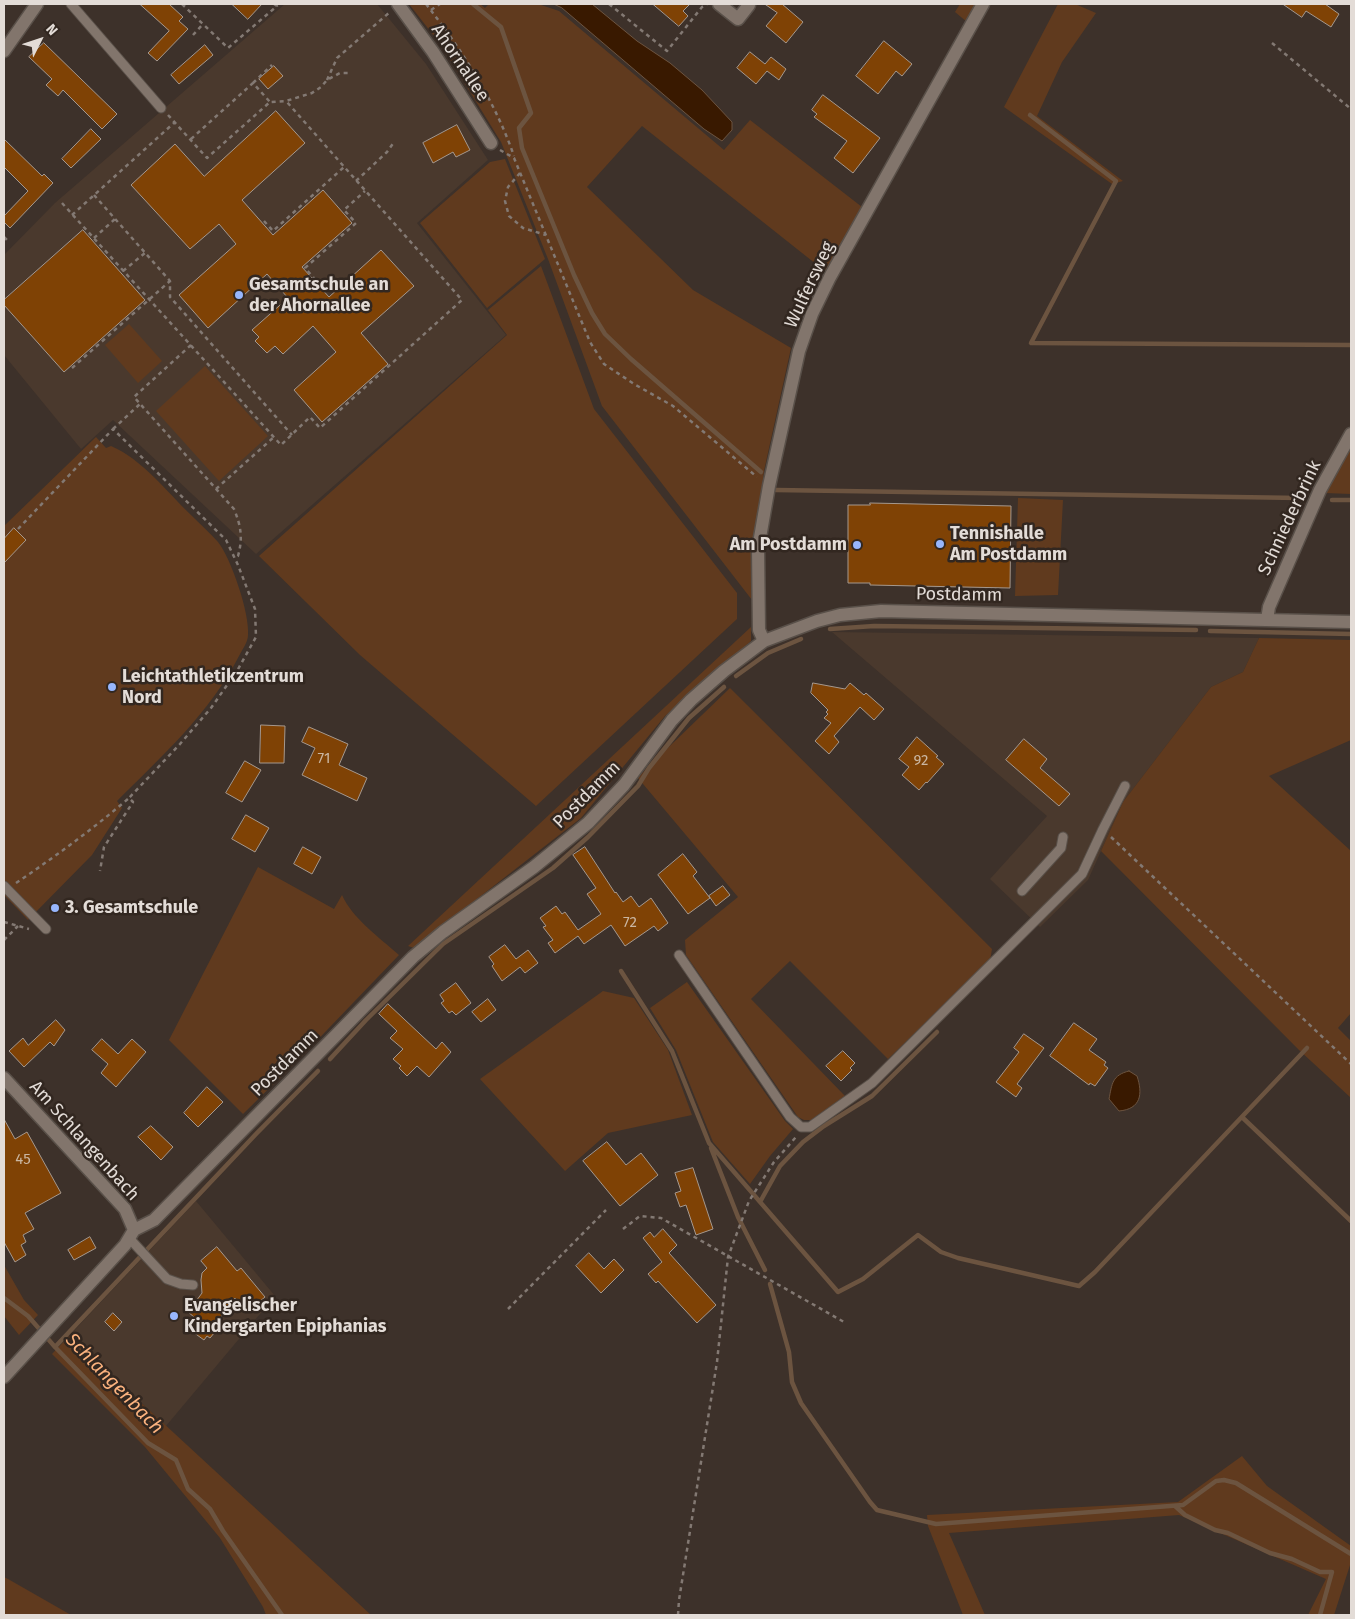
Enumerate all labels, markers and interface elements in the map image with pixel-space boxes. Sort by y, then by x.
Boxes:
north arrow [15,15,65,65]
street label: Ahornallee [426,20,494,106]
text: N [42,21,61,39]
street label: Wulfersweg [781,238,839,332]
place label: Gesamtschule an der Ahornallee [249,274,389,316]
marker: Gesamtschule an der Ahornallee [233,289,245,301]
street label: Schniederbrink [1254,457,1326,579]
place label: Tennishalle Am Postdamm [950,523,1067,566]
place label: Am Postdamm [730,534,847,556]
marker: Tennishalle Am Postdamm [934,538,946,550]
marker: Am Postdamm [851,539,863,551]
street label: Postdamm [916,583,1002,607]
place label: Leichtathletikzentrum Nord [122,666,304,709]
marker: Leichtathletikzentrum Nord [106,681,118,693]
house number: 71 [318,750,330,768]
house number: 92 [914,752,928,770]
street label: Postdamm [549,757,625,833]
place label: 3. Gesamtschule [65,897,198,919]
marker: 3. Gesamtschule [49,902,61,914]
house number: 72 [623,914,637,932]
street label: Postdamm [247,1025,323,1101]
street label: Am Schlangenbach [24,1077,144,1205]
house number: 45 [15,1151,31,1169]
place label: Evangelischer Kindergarten Epiphanias [184,1295,386,1338]
marker: Evangelischer Kindergarten Epiphanias [168,1310,180,1322]
water label: Schlangenbach [60,1329,168,1439]

